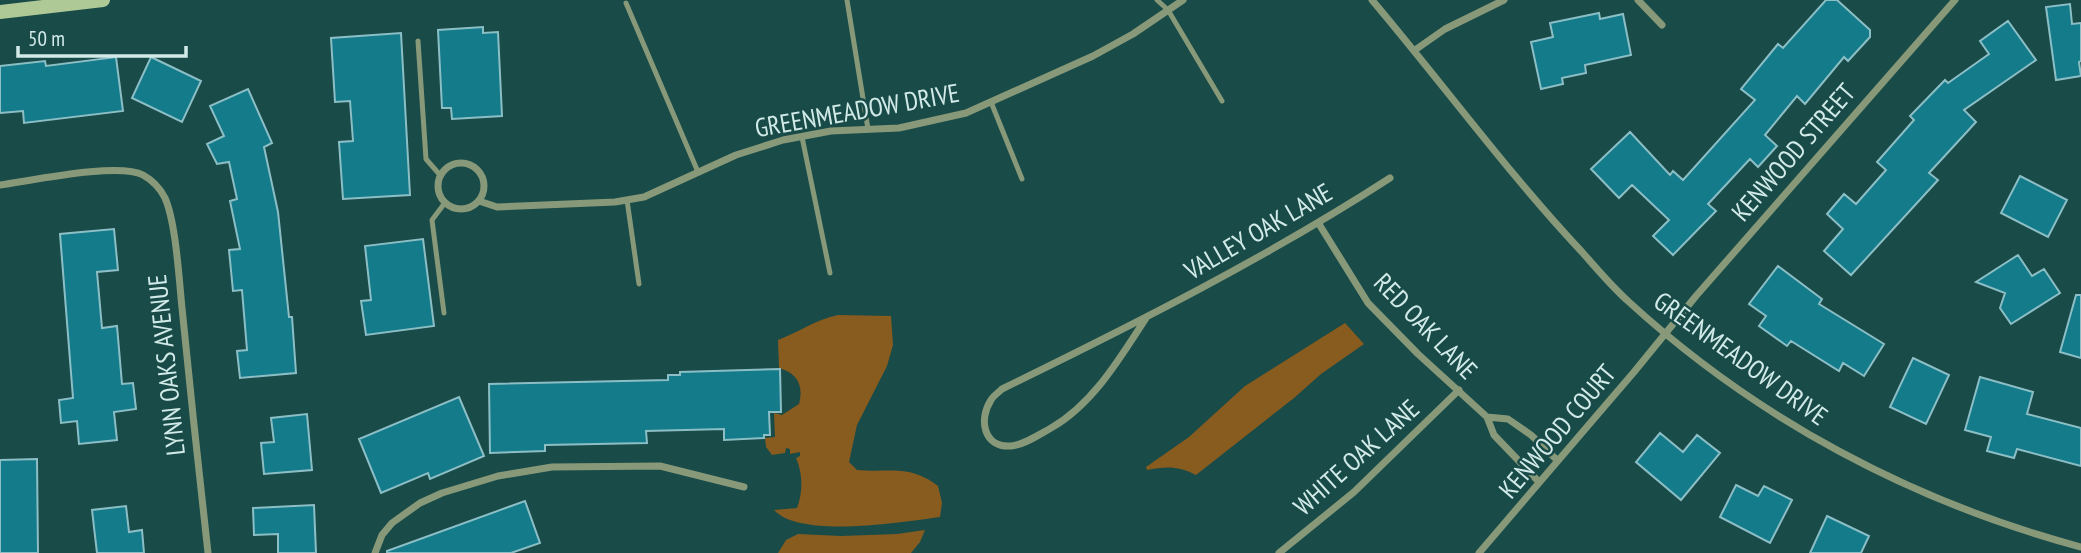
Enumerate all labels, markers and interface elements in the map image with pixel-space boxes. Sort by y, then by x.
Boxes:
scale bar [18,14,186,58]
text: 50 m [28,25,65,52]
street label: GREENMEADOW DRIVE [752,76,962,144]
street label: KENWOOD STREET [1724,76,1862,228]
street label: VALLEY OAK LANE [1177,175,1338,287]
street label: RED OAK LANE [1367,266,1485,386]
street label: LYNN OAKS AVENUE [140,273,192,457]
street label: GREENMEADOW DRIVE [1648,284,1834,432]
street label: KENWOOD COURT [1491,357,1623,505]
street label: WHITE OAK LANE [1286,392,1426,522]

